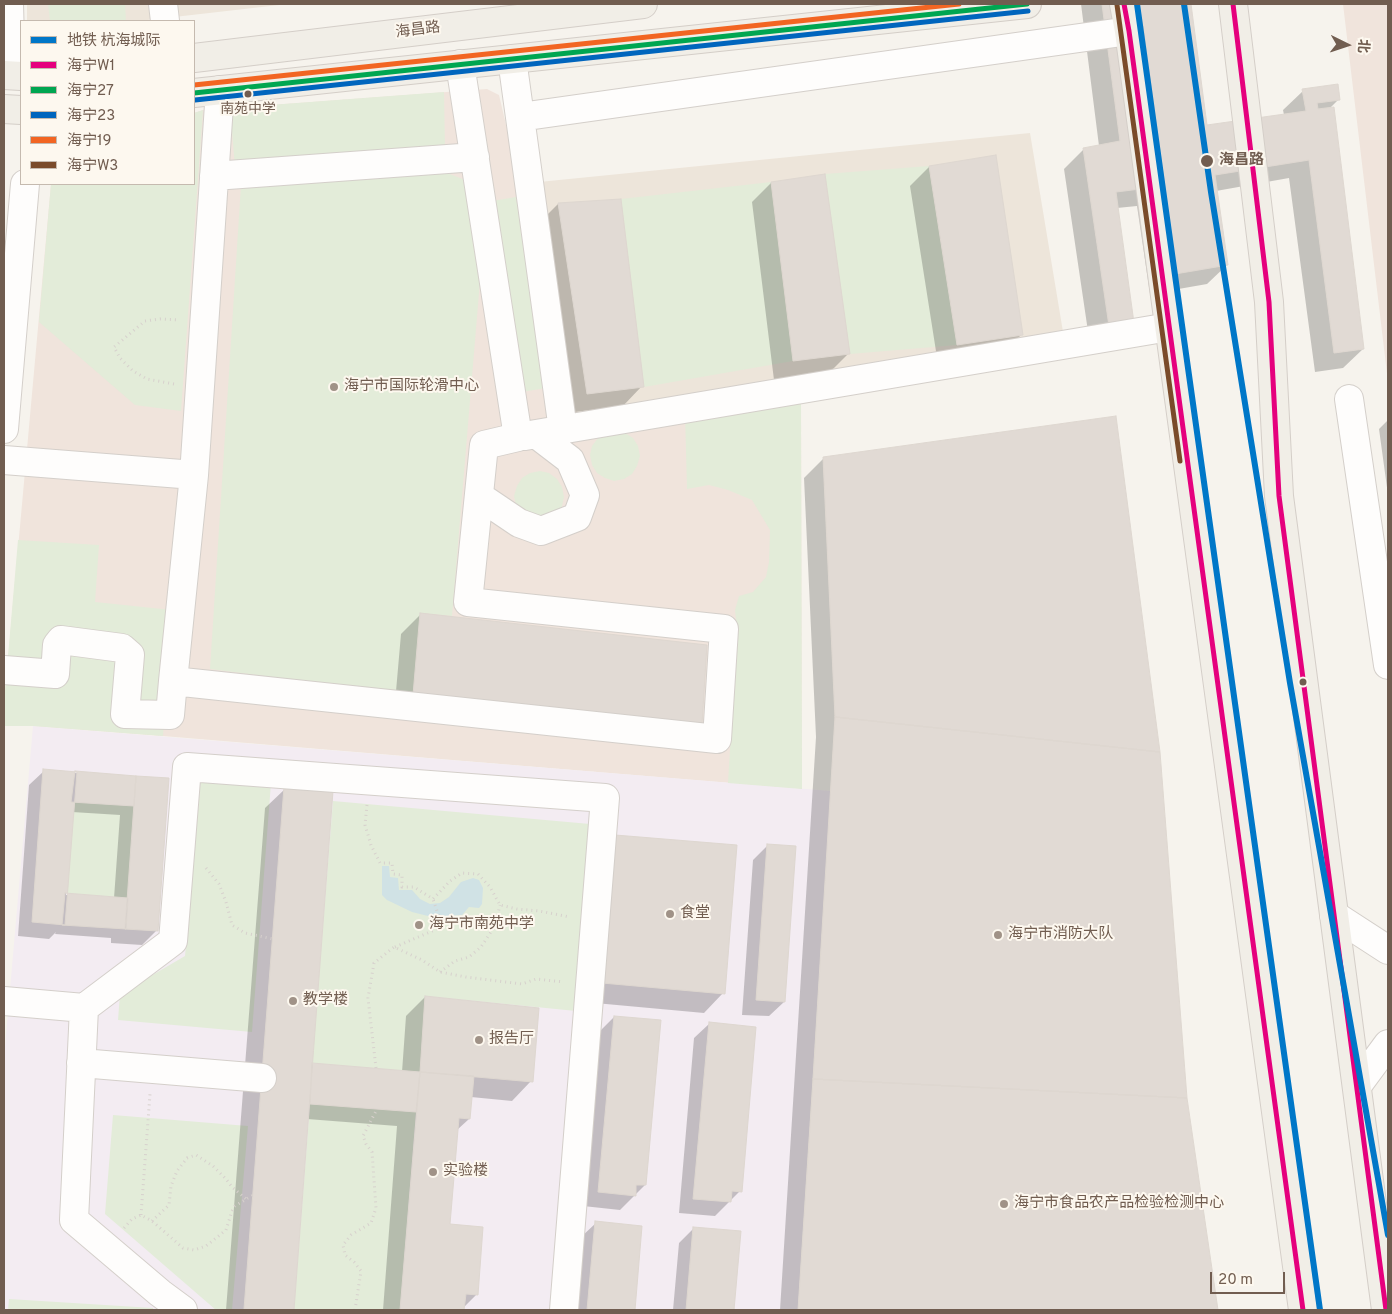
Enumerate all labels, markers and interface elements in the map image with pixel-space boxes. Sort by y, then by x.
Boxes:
street label: 海昌路 [395,19,441,43]
legend [20,20,195,185]
north arrow [1322,20,1372,70]
text: 地铁 杭海城际 [67,32,161,51]
text: 北 [1353,39,1371,54]
text: 海宁W1 [67,57,115,76]
text: 海宁27 [67,82,114,101]
marker: 南苑中学 [243,89,253,99]
place label: 南苑中学 [220,102,276,118]
text: 海宁23 [67,107,115,126]
text: 海宁19 [67,132,112,151]
place label: 海昌路 [1219,152,1264,170]
marker: 海昌路 [1199,153,1215,169]
text: 海宁W3 [67,157,118,176]
place label: 海宁市国际轮滑中心 [344,378,479,396]
marker: 海宁市国际轮滑中心 [328,381,340,393]
unlabelled marker [1298,677,1308,687]
place label: 食堂 [680,905,710,923]
marker: 食堂 [664,908,676,920]
place label: 海宁市南苑中学 [429,916,534,934]
marker: 海宁市南苑中学 [413,919,425,931]
place label: 海宁市消防大队 [1008,926,1113,944]
marker: 海宁市消防大队 [992,929,1004,941]
place label: 教学楼 [303,992,348,1010]
marker: 教学楼 [287,995,299,1007]
place label: 报告厅 [489,1031,534,1049]
marker: 报告厅 [473,1034,485,1046]
place label: 实验楼 [443,1163,488,1181]
marker: 实验楼 [427,1166,439,1178]
place label: 海宁市食品农产品检验检测中心 [1014,1195,1224,1213]
marker: 海宁市食品农产品检验检测中心 [998,1198,1010,1210]
scale bar [1212,1262,1287,1294]
text: 20 m [1218,1271,1253,1290]

